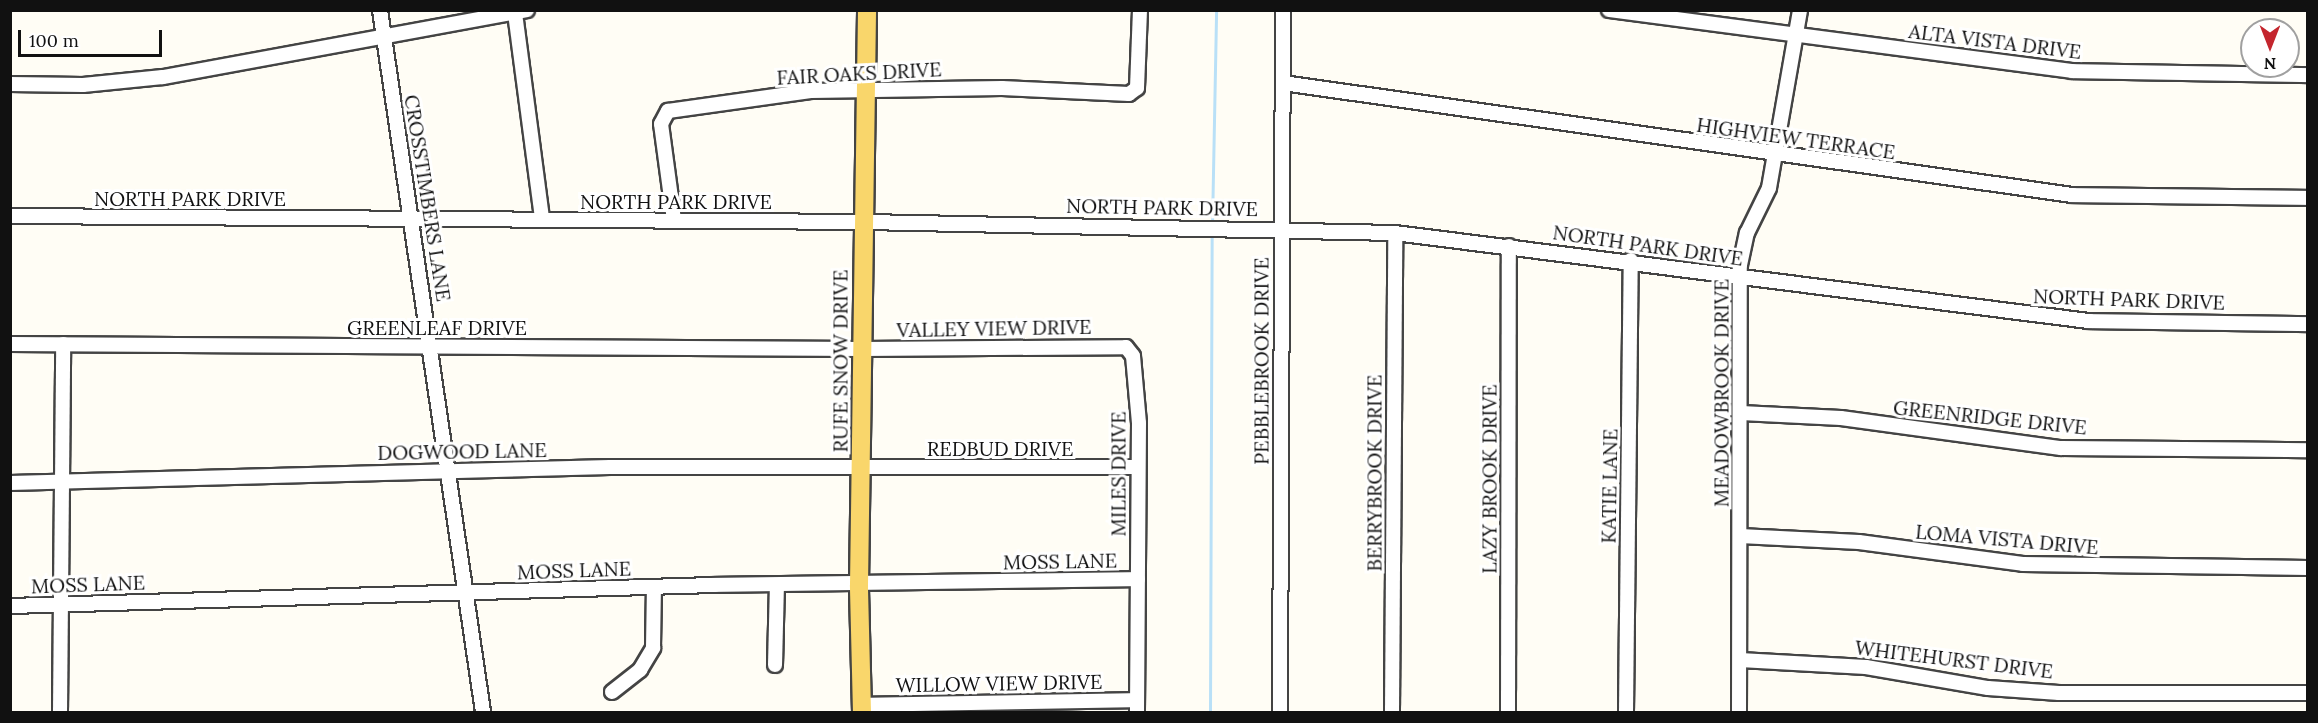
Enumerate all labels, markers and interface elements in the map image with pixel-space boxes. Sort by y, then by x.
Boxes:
scale bar [21,18,165,56]
north arrow [2240,18,2300,78]
street label: ALTA VISTA DRIVE [1907,19,2083,63]
text: 100 m [29,29,79,52]
text: N [2264,54,2276,74]
street label: FAIR OAKS DRIVE [776,57,942,89]
street label: CROSSTIMBERS LANE [400,93,456,303]
street label: HIGHVIEW TERRACE [1695,112,1897,164]
street label: NORTH PARK DRIVE [94,186,286,210]
street label: NORTH PARK DRIVE [580,189,772,213]
street label: NORTH PARK DRIVE [1066,193,1258,221]
street label: NORTH PARK DRIVE [1551,220,1745,270]
street label: PEBBLEBROOK DRIVE [1249,257,1273,465]
street label: RUFE SNOW DRIVE [828,270,852,452]
street label: MEADOWBROOK DRIVE [1709,279,1733,507]
street label: NORTH PARK DRIVE [2033,284,2225,314]
street label: VALLEY VIEW DRIVE [896,314,1092,342]
street label: GREENLEAF DRIVE [347,315,527,339]
street label: BERRYBROOK DRIVE [1362,374,1386,572]
street label: LAZY BROOK DRIVE [1477,384,1501,574]
street label: GREENRIDGE DRIVE [1892,395,2088,439]
street label: MILES DRIVE [1106,411,1130,537]
street label: KATIE LANE [1596,428,1622,544]
street label: REDBUD DRIVE [927,436,1073,460]
street label: DOGWOOD LANE [377,438,547,464]
street label: LOMA VISTA DRIVE [1914,519,2100,559]
street label: MOSS LANE [1003,548,1117,574]
street label: MOSS LANE [517,556,631,584]
street label: MOSS LANE [31,570,145,598]
street label: WHITEHURST DRIVE [1854,635,2054,683]
street label: WILLOW VIEW DRIVE [895,669,1103,697]

